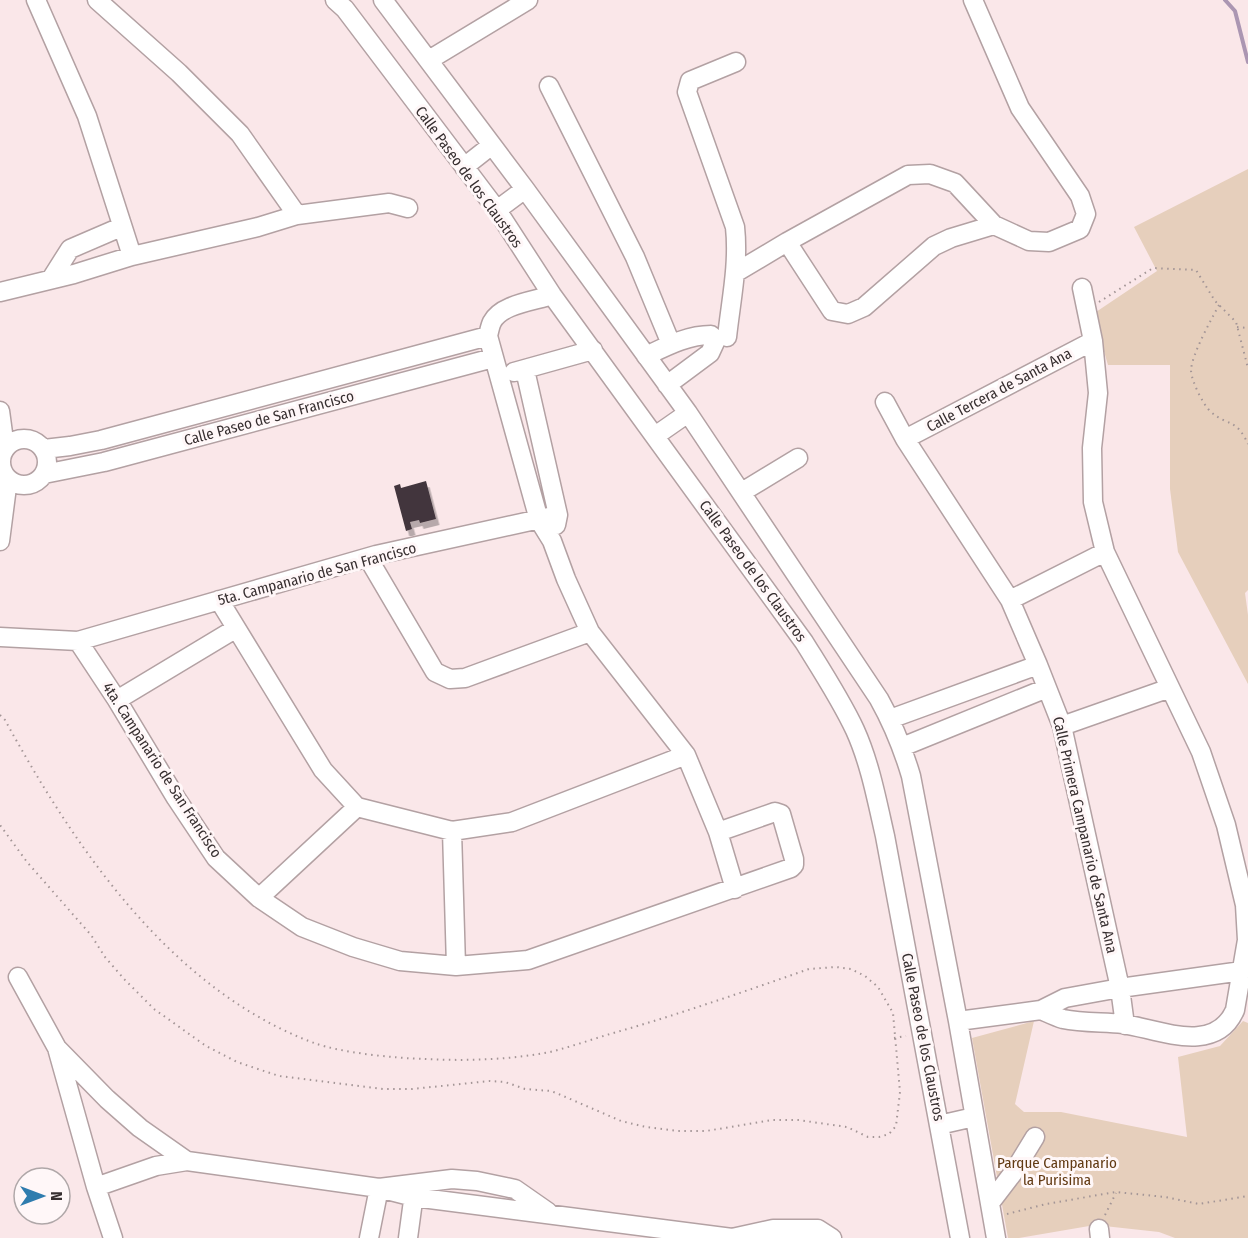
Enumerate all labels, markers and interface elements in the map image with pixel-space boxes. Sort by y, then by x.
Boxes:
street label: Calle Paseo de los Claustros [412,103,526,251]
street label: Calle Tercera de Santa Ana [923,344,1075,436]
street label: Calle Paseo de San Francisco [182,387,356,449]
street label: Calle Paseo de los Claustros [696,497,810,645]
street label: 5ta. Campanario de San Francisco [216,539,418,609]
street label: 4ta. Campanario de San Francisco [99,679,225,861]
street label: Calle Primera Campanario de Santa Ana [1049,715,1121,955]
street label: Calle Paseo de los Claustros [898,952,948,1122]
park label: Parque Campanario la Purisima [997,1154,1117,1189]
north arrow [12,1166,72,1226]
text: N [47,1191,66,1201]

